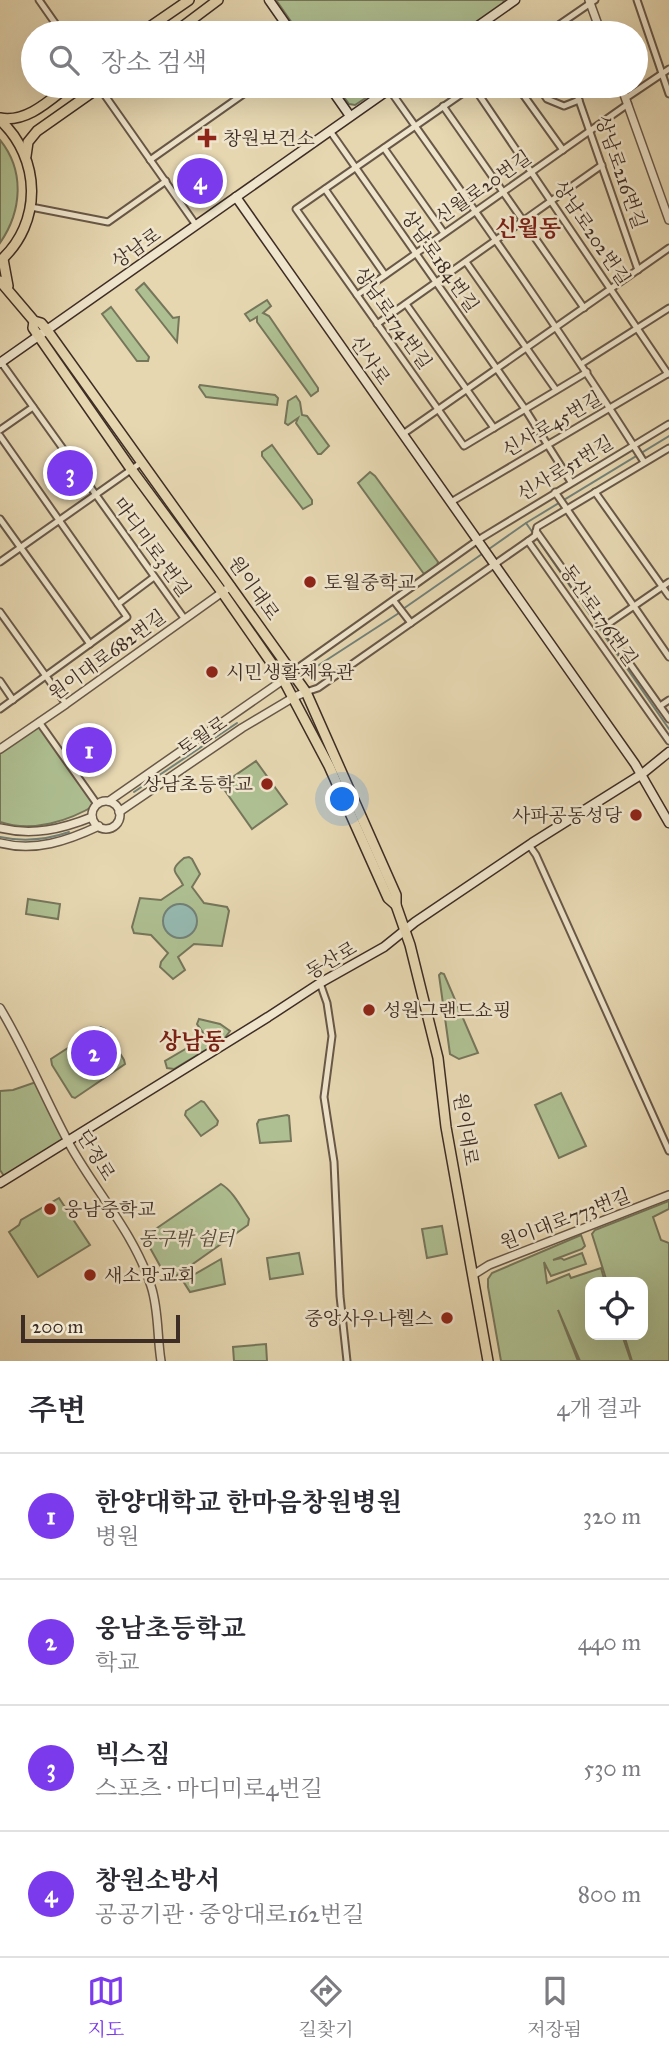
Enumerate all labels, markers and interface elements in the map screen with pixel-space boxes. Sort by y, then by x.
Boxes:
search box [21,21,648,98]
icon: search [45,41,83,79]
text: 장소 검색 [101,46,207,78]
street label: 상남로216번길 [591,112,651,232]
place label: 창원보건소 [223,127,315,150]
marker: 창원보건소 [197,128,217,148]
street label: 신월로20번길 [430,145,536,229]
pin: 4 [177,155,223,207]
street label: 상남로202번길 [548,176,636,290]
street label: 상남로184번길 [396,205,484,317]
district label: 신월동 [495,214,561,242]
street label: 상남로 [107,223,165,273]
street label: 상남로174번길 [349,262,437,374]
street label: 신사로 [345,331,395,389]
street label: 신사로45번길 [498,386,606,462]
street label: 신사로51번길 [513,430,617,506]
pin: 3 [47,447,93,499]
street label: 마디미로3번길 [108,493,196,601]
street label: 원이대로 [224,551,284,625]
street label: 동산로176번길 [555,560,643,670]
place label: 토월중학교 [324,571,416,594]
marker: 토월중학교 [302,574,318,590]
street label: 원이대로682번길 [44,605,170,705]
place label: 시민생활체육관 [226,661,355,684]
marker: 시민생활체육관 [204,664,220,680]
street label: 토월로 [173,711,231,761]
pin: 1 [66,724,112,776]
place label: 상남초등학교 [143,773,253,796]
marker: 상남초등학교 [259,776,275,792]
your location [325,782,359,816]
place label: 사파공동성당 [512,804,623,827]
marker: 사파공동성당 [628,807,644,823]
street label: 동산로 [301,936,361,984]
place label: 성원그랜드쇼핑 [383,999,511,1022]
marker: 성원그랜드쇼핑 [361,1002,377,1018]
pin: 2 [71,1027,117,1079]
district label: 상남동 [159,1027,225,1055]
street label: 원이대로 [449,1091,483,1167]
street label: 단정로 [72,1125,120,1185]
street label: 원이대로773번길 [496,1184,634,1254]
place label: 웅남중학교 [64,1198,156,1221]
marker: 웅남중학교 [42,1201,58,1217]
park label: 동구밖 쉼터 [138,1227,236,1250]
place label: 새소망교회 [104,1264,196,1287]
marker: 새소망교회 [82,1267,98,1283]
map controls [585,1277,648,1340]
button: locate [585,1277,648,1340]
place label: 중앙사우나헬스 [305,1307,433,1330]
marker: 중앙사우나헬스 [439,1310,455,1326]
scale bar [21,1312,180,1344]
text: 200 m [32,1315,84,1338]
text: 주변 [28,1392,86,1428]
text: 4개 결과 [557,1394,641,1422]
text: 한양대학교 한마음창원병원 [95,1486,402,1518]
text: 1 [46,1502,56,1530]
text: 320 m [583,1502,641,1530]
text: 병원 [95,1522,139,1550]
text: 웅남초등학교 [95,1612,246,1644]
text: 2 [45,1628,57,1656]
text: 440 m [578,1628,641,1656]
text: 학교 [95,1648,139,1676]
text: 빅스짐 [95,1738,170,1770]
text: 3 [46,1754,56,1782]
text: 530 m [583,1754,641,1782]
text: 스포츠 · 마디미로4번길 [95,1774,323,1802]
text: 창원소방서 [95,1864,221,1896]
text: 4 [45,1880,57,1908]
text: 800 m [578,1880,641,1908]
text: 공공기관 · 중앙대로162번길 [95,1900,364,1928]
tab: 지도 [87,1972,125,2041]
tab: 길찾기 [298,1972,354,2041]
tab: 저장됨 [527,1972,582,2041]

